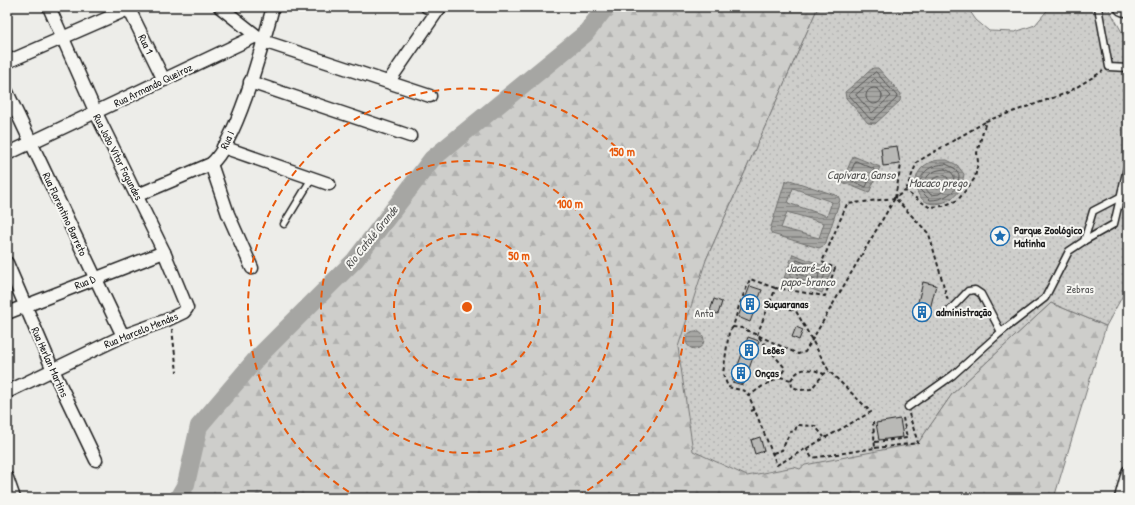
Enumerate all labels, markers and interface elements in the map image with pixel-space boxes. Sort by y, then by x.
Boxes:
street label: Rua 1 [135,32,157,56]
street label: Rua Armando Queiroz [111,60,195,110]
street label: Rua João Vitor Fagundes [90,111,146,203]
street label: Rua I [217,129,237,151]
text: 150 m [609,143,635,160]
water label: Capivara, Ganso [827,166,896,183]
street label: Rua Florentino Barreto [40,170,91,258]
water label: Macaco prego [909,174,968,191]
text: 100 m [557,195,583,212]
water label: Rio Catolé Grande [340,201,402,272]
place label: Parque Zoológico Matinha [1014,223,1083,250]
place icon: Parque Zoológico Matinha [989,225,1011,247]
text: 50 m [508,247,530,264]
water label: Jacaré-do papo-branco [780,259,836,290]
street label: Rua D [72,271,98,293]
park label: Zebras [1066,282,1094,296]
building icon: Suçuaranas [739,293,761,315]
place label: Suçuaranas [764,297,809,311]
centre of rings [460,300,474,314]
building icon: administração [911,301,933,323]
place label: administração [936,305,992,319]
park label: Anta [695,306,714,320]
street label: Rua Marcelo Mendes [102,309,180,351]
street label: Rua Herlan Martins [28,325,72,399]
building icon: Leões [738,339,760,361]
place label: Leões [763,343,785,357]
building icon: Onças [730,362,752,384]
place label: Onças [755,366,780,380]

